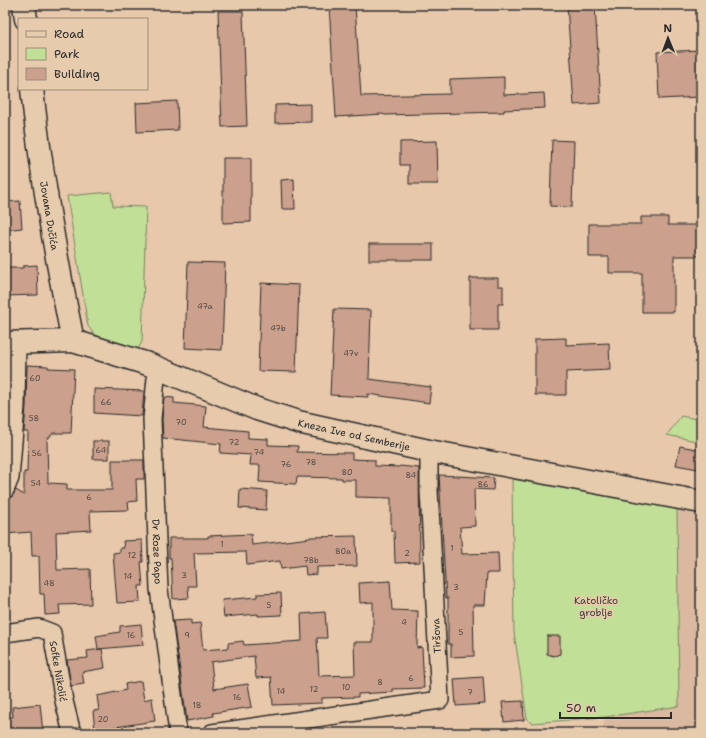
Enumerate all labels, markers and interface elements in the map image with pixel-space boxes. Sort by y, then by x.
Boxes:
legend [18,18,148,90]
north arrow [648,18,688,58]
text: N [663,21,673,36]
text: Road [54,26,85,42]
text: Park [54,46,80,62]
text: Building [54,66,100,82]
street label: Jovana Dučića [37,180,62,252]
house number: 47a [197,301,213,312]
house number: 47b [270,323,286,334]
house number: 47v [343,348,359,359]
house number: 60 [30,373,41,384]
house number: 66 [101,397,112,408]
house number: 58 [29,413,39,424]
street label: Kneza Ive od Semberije [297,416,412,454]
house number: 70 [175,417,187,428]
house number: 72 [229,437,240,448]
house number: 64 [96,445,107,456]
house number: 74 [254,447,265,458]
house number: 56 [32,448,43,459]
house number: 78 [306,457,316,468]
house number: 76 [281,459,292,470]
house number: 80 [341,467,353,478]
house number: 84 [406,470,417,481]
house number: 54 [31,478,42,489]
house number: 86 [478,479,489,490]
house number: 6 [86,492,92,503]
street label: Dr Roze Papo [149,519,165,584]
house number: 1 [220,539,224,550]
house number: 1 [450,543,454,554]
house number: 80a [335,546,351,557]
house number: 2 [404,548,410,559]
house number: 12 [128,550,137,561]
house number: 78b [303,555,319,566]
house number: 3 [181,570,187,581]
house number: 14 [124,571,133,582]
house number: 48 [43,578,55,589]
house number: 3 [453,582,459,593]
park label: Katoličko groblje [574,594,618,619]
house number: 5 [267,600,272,611]
house number: 4 [401,617,407,628]
street label: Tiršova [429,617,444,654]
house number: 5 [459,627,464,638]
house number: 16 [127,630,136,641]
house number: 9 [184,630,190,641]
street label: Sofke Nikolić [46,640,70,703]
house number: 6 [408,673,414,684]
house number: 8 [377,677,383,688]
house number: 10 [342,682,350,693]
house number: 12 [310,684,319,695]
house number: 14 [277,686,286,697]
house number: 7 [467,687,473,698]
house number: 16 [233,692,242,703]
scale bar [560,694,671,720]
house number: 18 [193,700,201,711]
text: 50 m [566,700,596,716]
house number: 20 [98,714,108,725]

